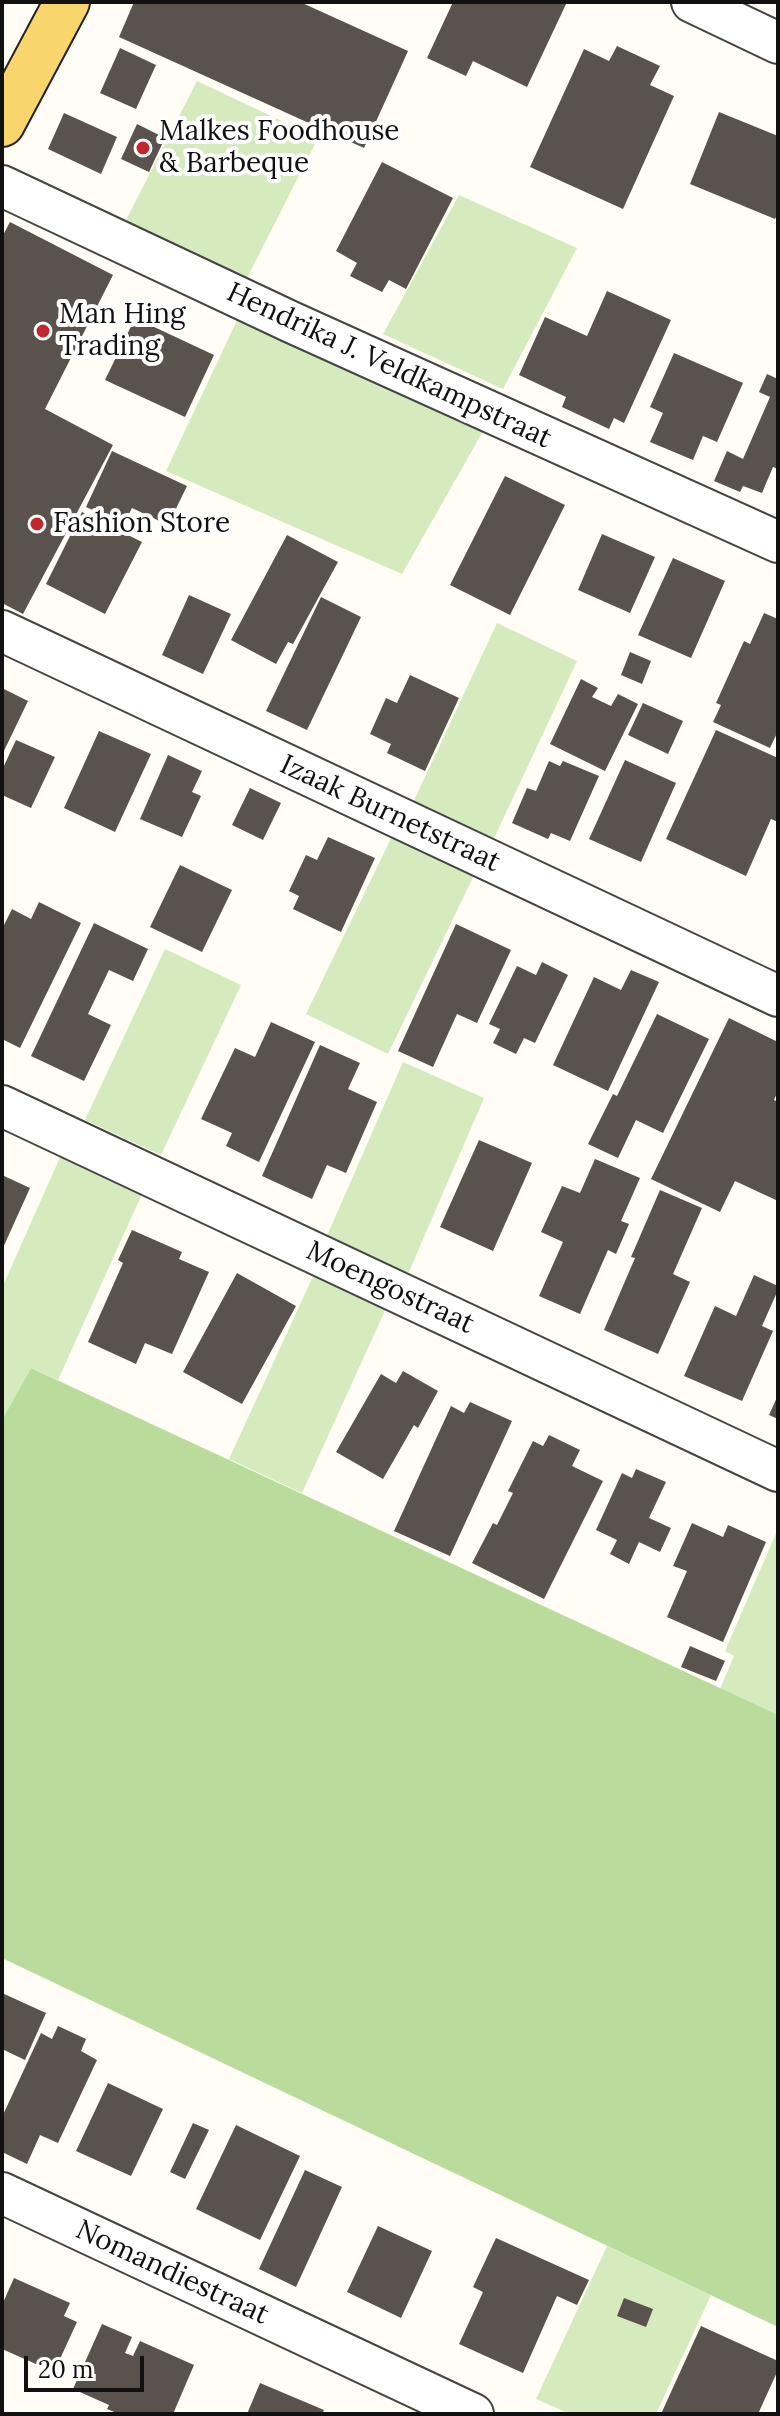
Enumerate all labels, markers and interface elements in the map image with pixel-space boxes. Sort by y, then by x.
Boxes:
place label: Malkes Foodhouse & Barbeque [159,115,400,181]
marker: Malkes Foodhouse & Barbeque [134,139,152,157]
street label: Hendrika J. Veldkampstraat [221,276,557,456]
place label: Man Hing Trading [59,298,186,364]
marker: Man Hing Trading [34,322,52,340]
place label: Fashion Store [53,507,230,541]
marker: Fashion Store [28,515,46,533]
street label: Izaak Burnetstraat [275,748,505,880]
street label: Moengostraat [301,1235,479,1341]
street label: Nomandiestraat [70,2214,274,2332]
scale bar [28,2340,148,2390]
text: 20 m [38,2354,94,2385]

